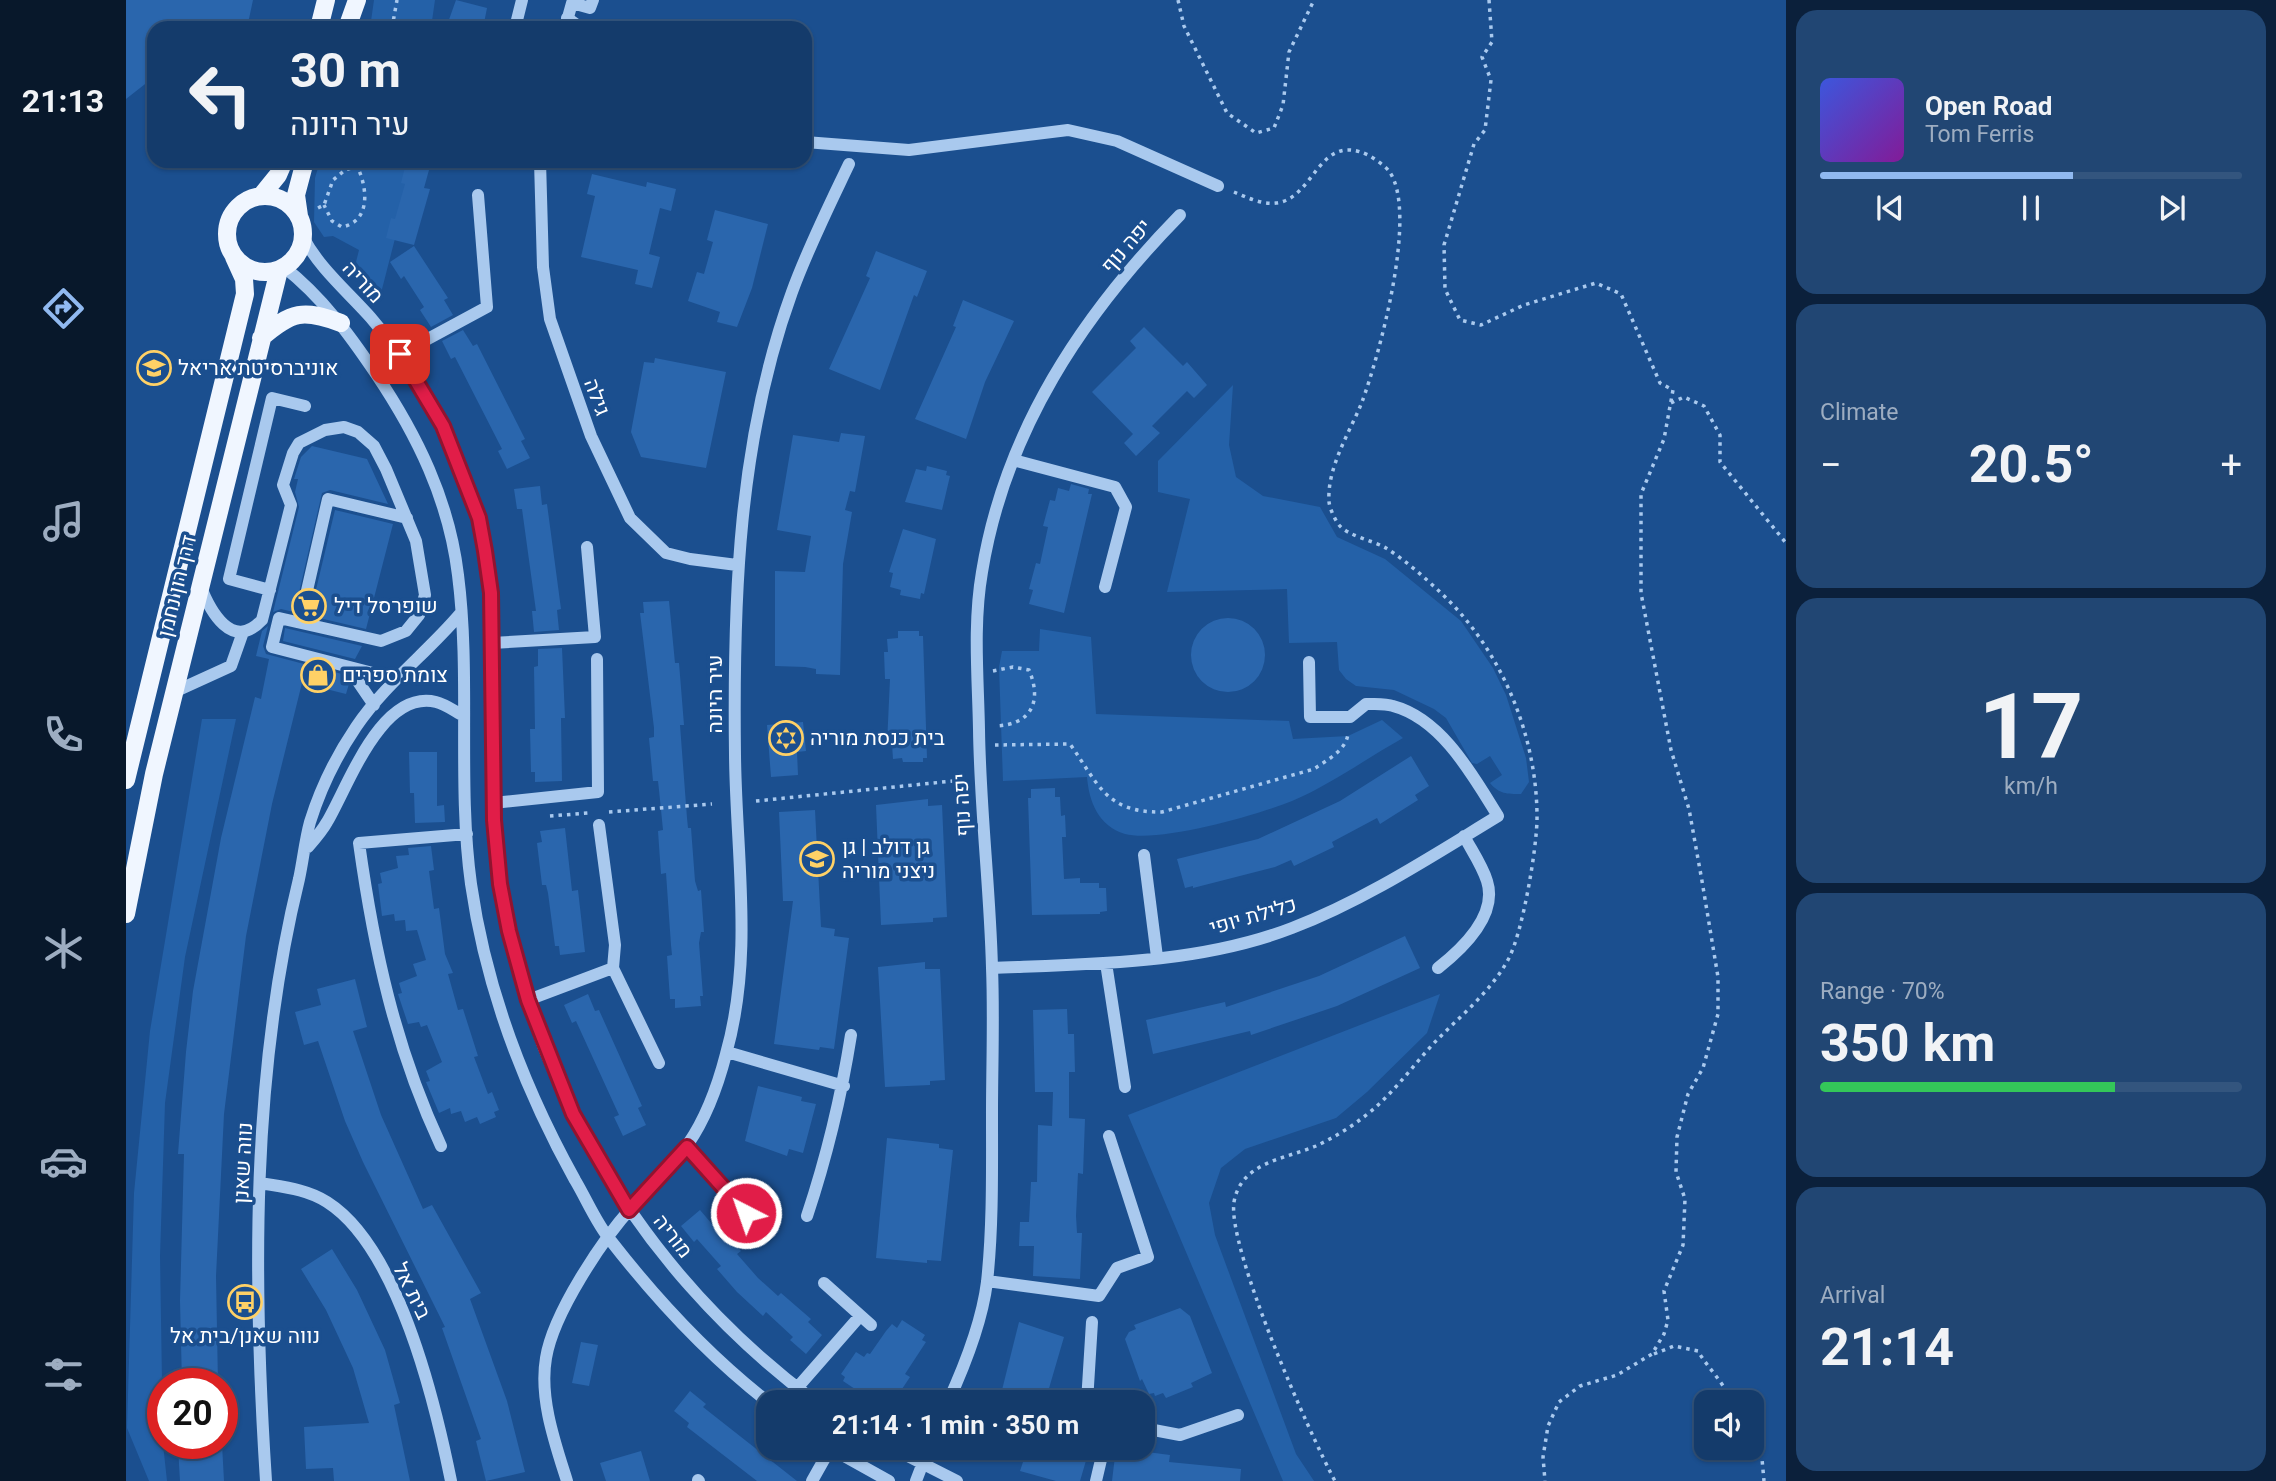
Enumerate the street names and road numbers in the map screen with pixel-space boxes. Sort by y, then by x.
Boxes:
street label: יפה נוף [1096,214,1156,278]
street label: מוריה [338,256,388,308]
street label: גילה [579,375,615,419]
street label: דרך רון נחמן [153,532,201,640]
street label: עיר היונה [703,655,727,733]
street label: יפה נוף [948,773,976,837]
street label: כלילת יופי [1207,892,1299,940]
street label: נווה שאנן [229,1122,257,1204]
street label: מוריה [649,1209,697,1263]
street label: בית אל [388,1259,436,1323]

